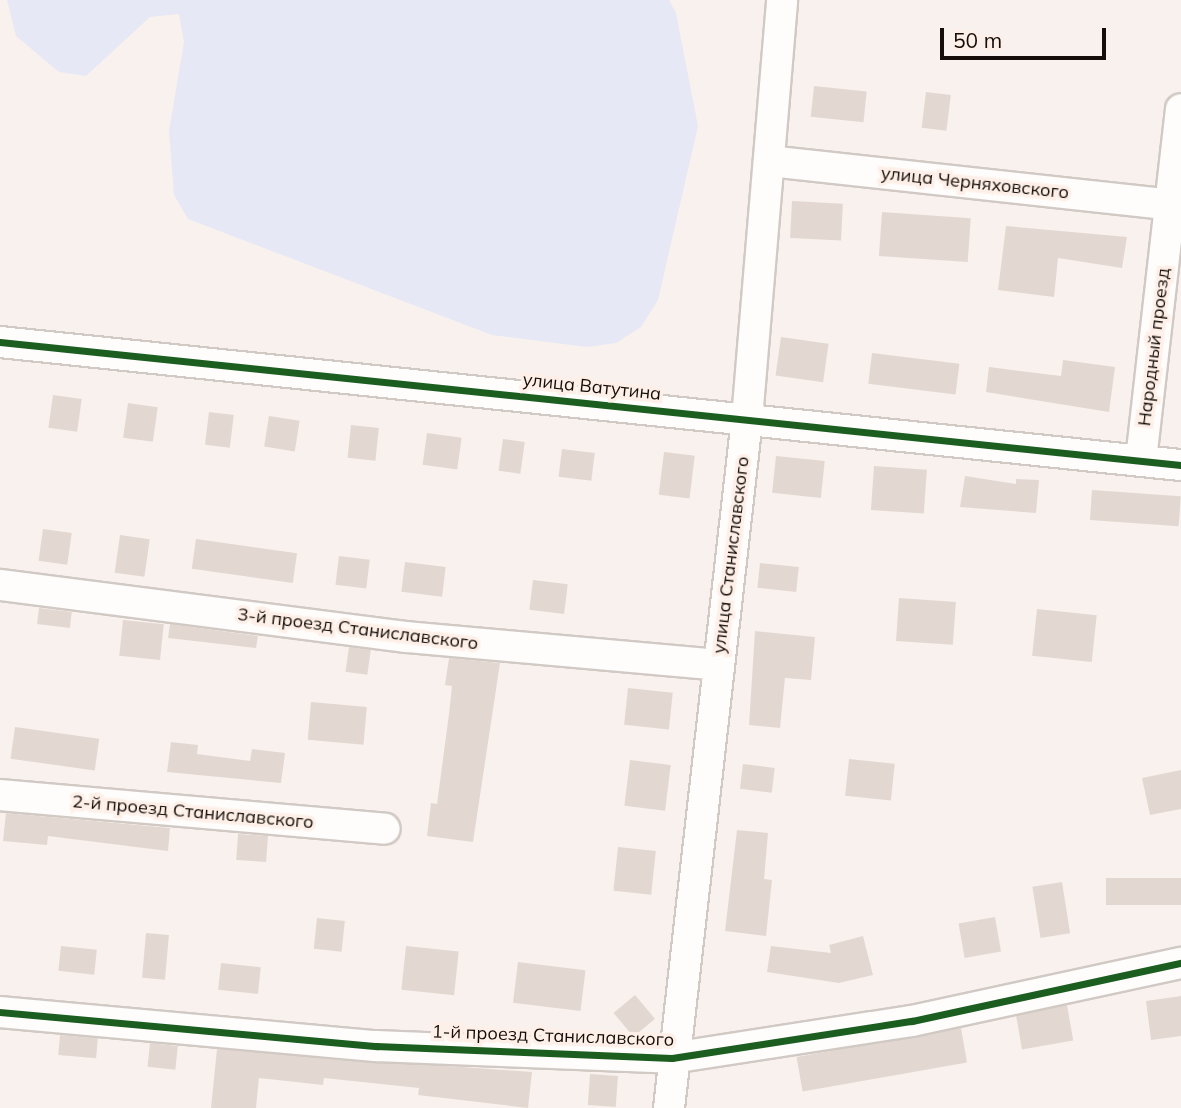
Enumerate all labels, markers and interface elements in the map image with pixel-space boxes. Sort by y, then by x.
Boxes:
scale bar [943,14,1109,58]
text: 50 m [953,27,1002,53]
street label: улица Черняховского [880,162,1070,204]
street label: Народный проезд [1134,267,1174,427]
street label: улица Ватутина [522,369,662,405]
street label: улица Станиславского [708,455,754,655]
street label: 3-й проезд Станиславского [236,604,480,654]
street label: 2-й проезд Станиславского [71,791,315,833]
street label: 1-й проезд Станиславского [432,1021,674,1051]

